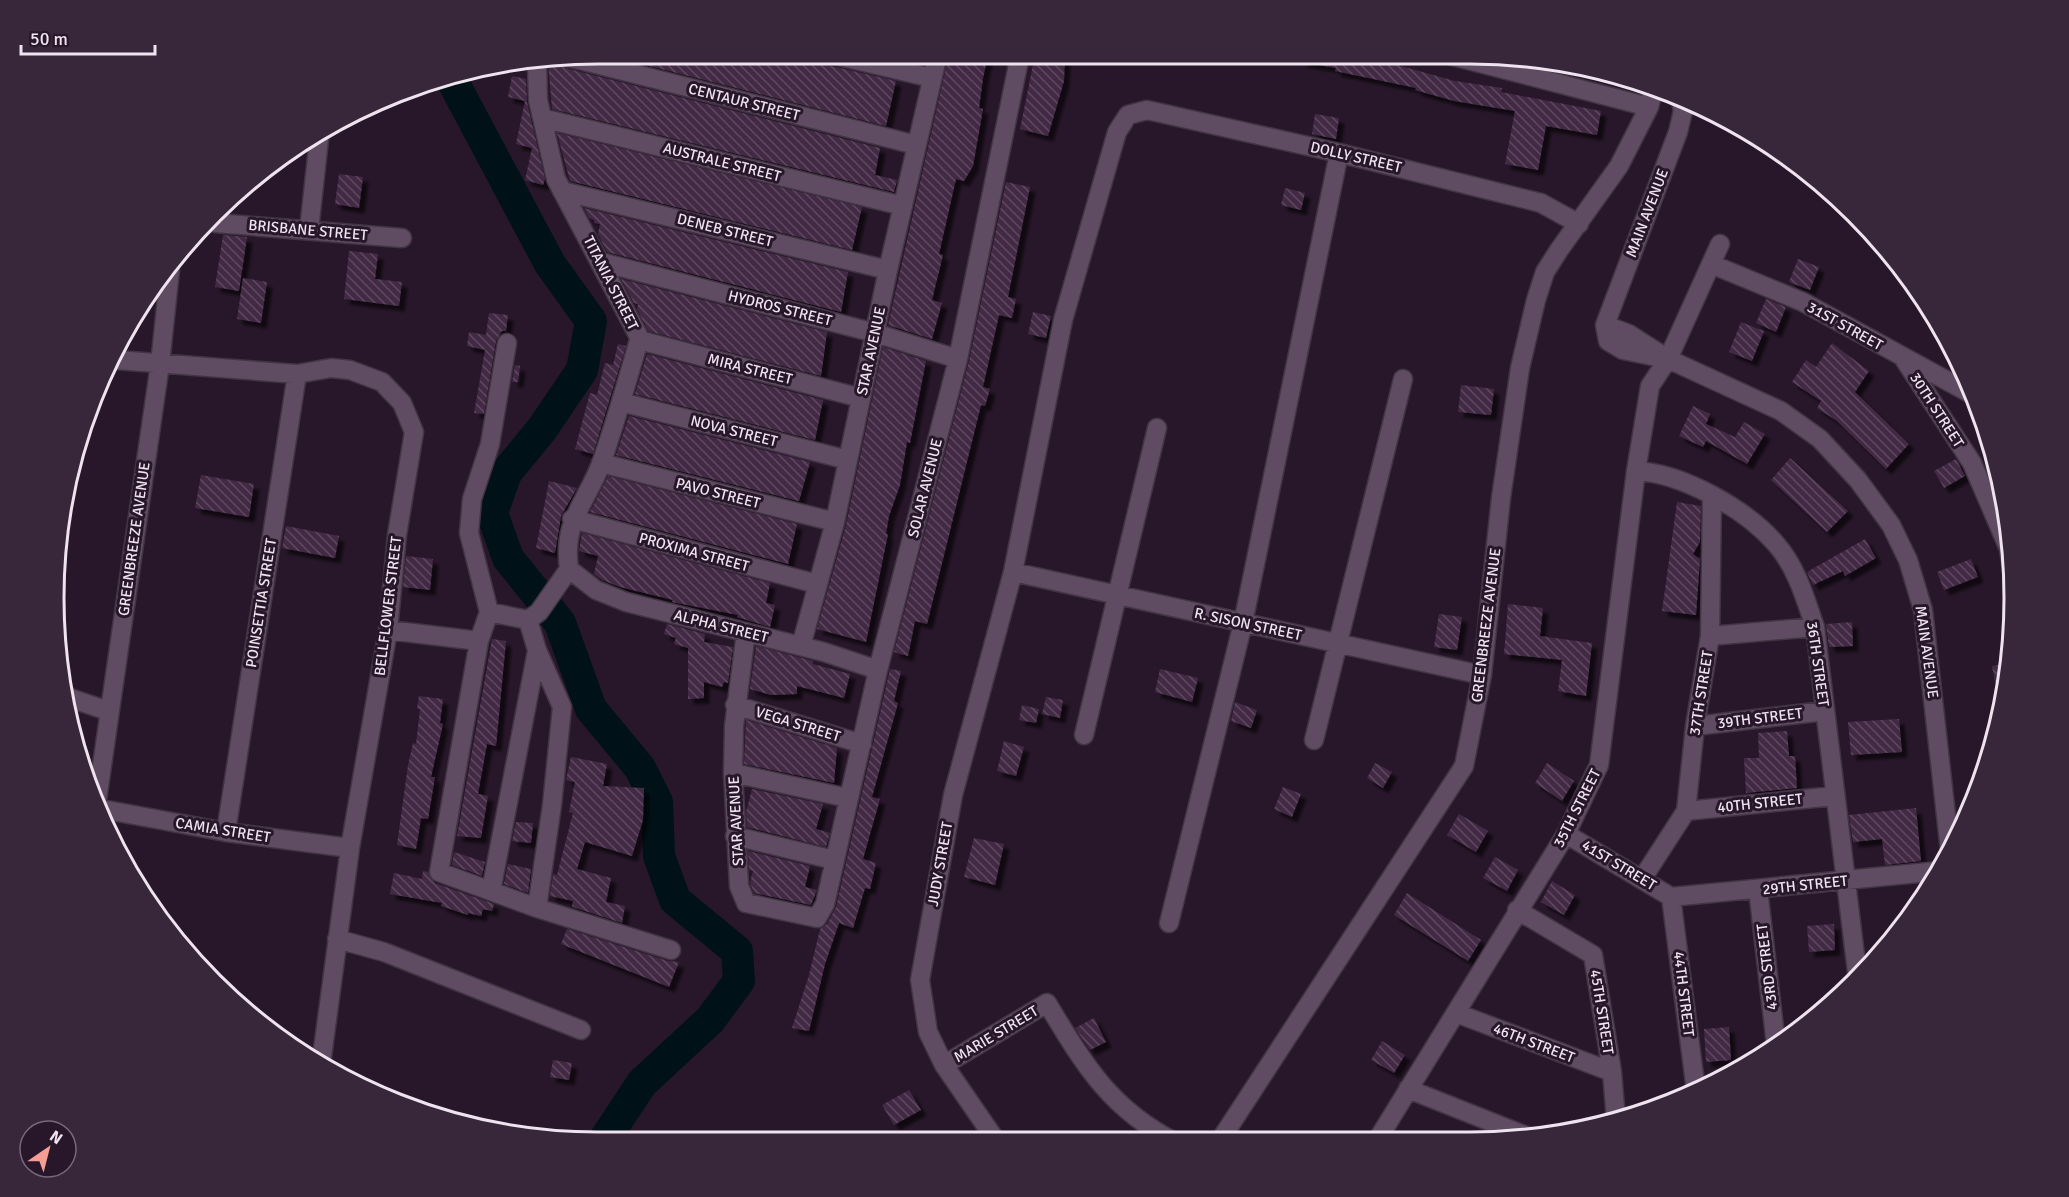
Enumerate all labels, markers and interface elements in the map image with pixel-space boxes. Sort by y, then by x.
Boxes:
scale bar [21,18,154,56]
text: 50 m [30,28,68,50]
street label: CENTAUR STREET [686,79,802,125]
street label: DOLLY STREET [1309,138,1404,176]
street label: AUSTRALE STREET [661,139,783,185]
street label: MAIN AVENUE [1622,166,1672,260]
street label: DENEB STREET [675,209,775,251]
street label: BRISBANE STREET [248,216,369,244]
street label: TITANIA STREET [580,233,643,334]
street label: HYDROS STREET [726,286,834,330]
street label: 31ST STREET [1804,298,1886,354]
street label: STAR AVENUE [853,305,889,397]
street label: MIRA STREET [706,350,795,388]
street label: 30TH STREET [1906,369,1968,451]
street label: NOVA STREET [689,412,780,451]
street label: SOLAR AVENUE [904,437,946,539]
street label: GREENBREEZE AVENUE [114,461,154,617]
street label: PAVO STREET [674,474,763,512]
street label: PROXIMA STREET [637,529,752,576]
street label: BELLFLOWER STREET [371,535,406,677]
street label: POINSETTIA STREET [242,536,280,669]
street label: GREENBREEZE AVENUE [1468,547,1504,703]
street label: R. SISON STREET [1193,604,1304,644]
street label: MAIN AVENUE [1912,604,1942,700]
street label: ALPHA STREET [672,606,771,647]
street label: 36TH STREET [1803,620,1833,708]
street label: 37TH STREET [1685,649,1717,737]
street label: VEGA STREET [753,703,843,746]
street label: 39TH STREET [1716,704,1804,732]
street label: 35TH STREET [1550,765,1605,850]
street label: STAR AVENUE [725,776,747,866]
street label: 40TH STREET [1716,790,1804,816]
street label: CAMIA STREET [174,814,272,846]
street label: JUDY STREET [924,820,956,908]
street label: 41ST STREET [1579,836,1660,895]
street label: 29TH STREET [1761,872,1849,898]
street label: 43RD STREET [1753,922,1781,1011]
street label: 44TH STREET [1670,950,1698,1038]
street label: 45TH STREET [1586,968,1618,1056]
street label: MARIE STREET [951,1001,1042,1066]
street label: 46TH STREET [1491,1019,1578,1067]
north arrow [18,1119,78,1179]
text: N [46,1126,66,1149]

